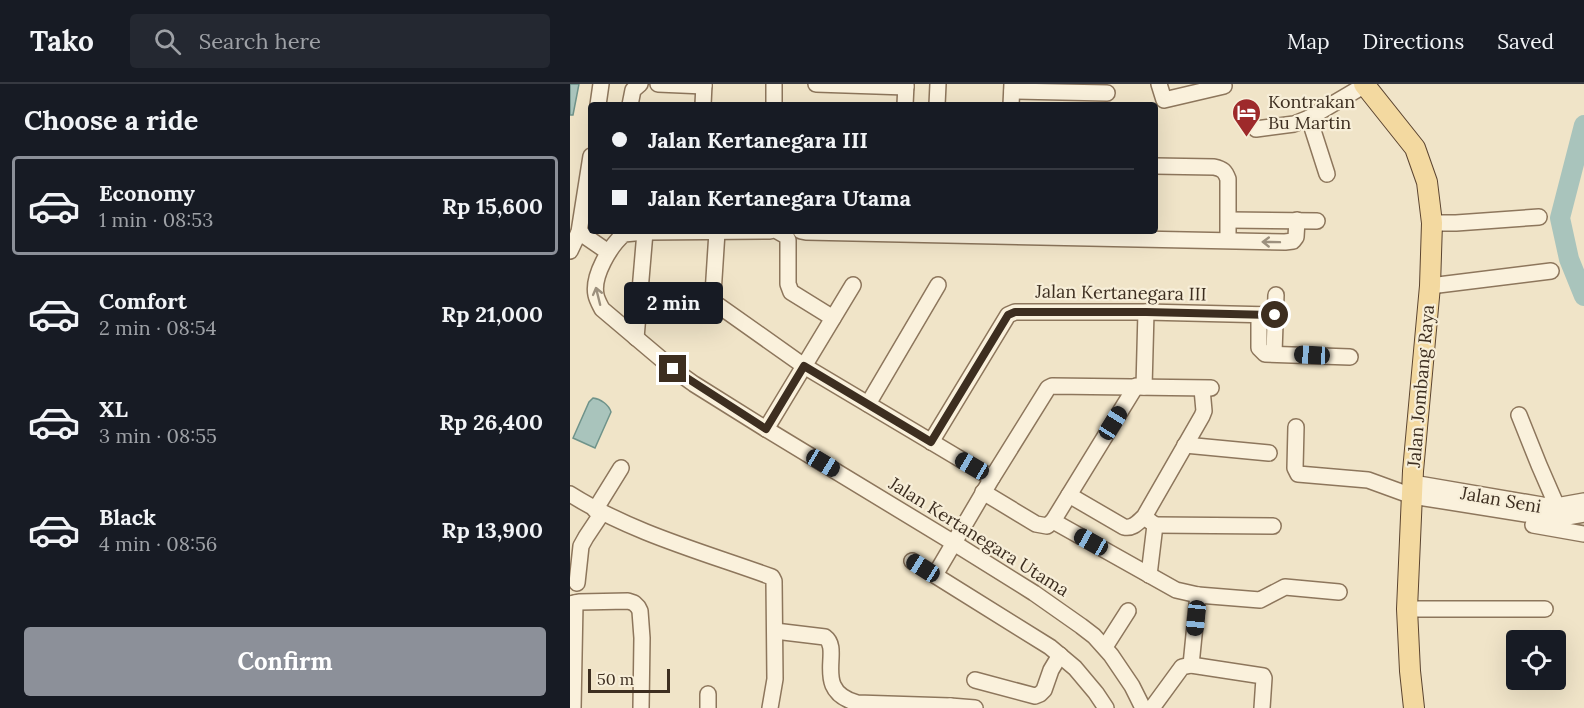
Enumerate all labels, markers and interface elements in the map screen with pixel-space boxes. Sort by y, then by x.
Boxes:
search box [130,14,550,68]
text: Tako [30,23,94,59]
icon: search [151,25,184,58]
text: Search here [199,27,321,55]
text: Map [1287,28,1330,55]
text: Directions [1363,28,1464,55]
text: Saved [1497,28,1554,55]
place label: Kontrakan Bu Martin [1268,90,1355,134]
hotel icon: Kontrakan Bu Martin [1231,96,1263,138]
text: Choose a ride [24,103,198,137]
text: Jalan Kertanegara III [648,126,868,154]
icon: car [27,179,81,233]
text: Economy [99,179,195,207]
text: Jalan Kertanegara Utama [648,184,911,212]
text: Rp 15,600 [442,192,543,220]
text: 1 min · 08:53 [99,207,213,232]
one-way arrow [1262,236,1282,247]
street label: Jalan Kertanegara III [1034,279,1207,305]
callout: 2 min [624,282,722,324]
icon: car [27,287,81,341]
text: Comfort [99,287,187,315]
one-way arrow [592,287,603,306]
text: 2 min [647,290,700,315]
text: Rp 21,000 [441,300,543,328]
route start [1261,301,1288,328]
street label: Jalan Jombang Raya [1402,304,1439,469]
text: 2 min · 08:54 [99,315,217,340]
car [1294,345,1330,365]
route end [659,355,686,382]
icon: car [27,395,81,449]
text: XL [99,395,128,423]
car [1096,403,1130,443]
text: Rp 26,400 [439,408,543,436]
text: 3 min · 08:55 [99,423,217,448]
car [803,446,843,480]
car [952,449,992,483]
street label: Jalan Kertanegara Utama [884,471,1074,602]
street label: Jalan Seni [1458,481,1543,518]
icon: car [27,503,81,557]
text: Black [99,503,156,531]
text: Rp 13,900 [442,516,543,544]
car [1071,525,1111,559]
text: 4 min · 08:56 [99,531,217,556]
car [903,551,943,585]
car [1185,599,1207,637]
button: Confirm [24,627,546,696]
map controls [1506,630,1566,690]
button: locate [1506,630,1566,690]
scale bar [588,666,670,694]
text: 50 m [597,669,634,689]

